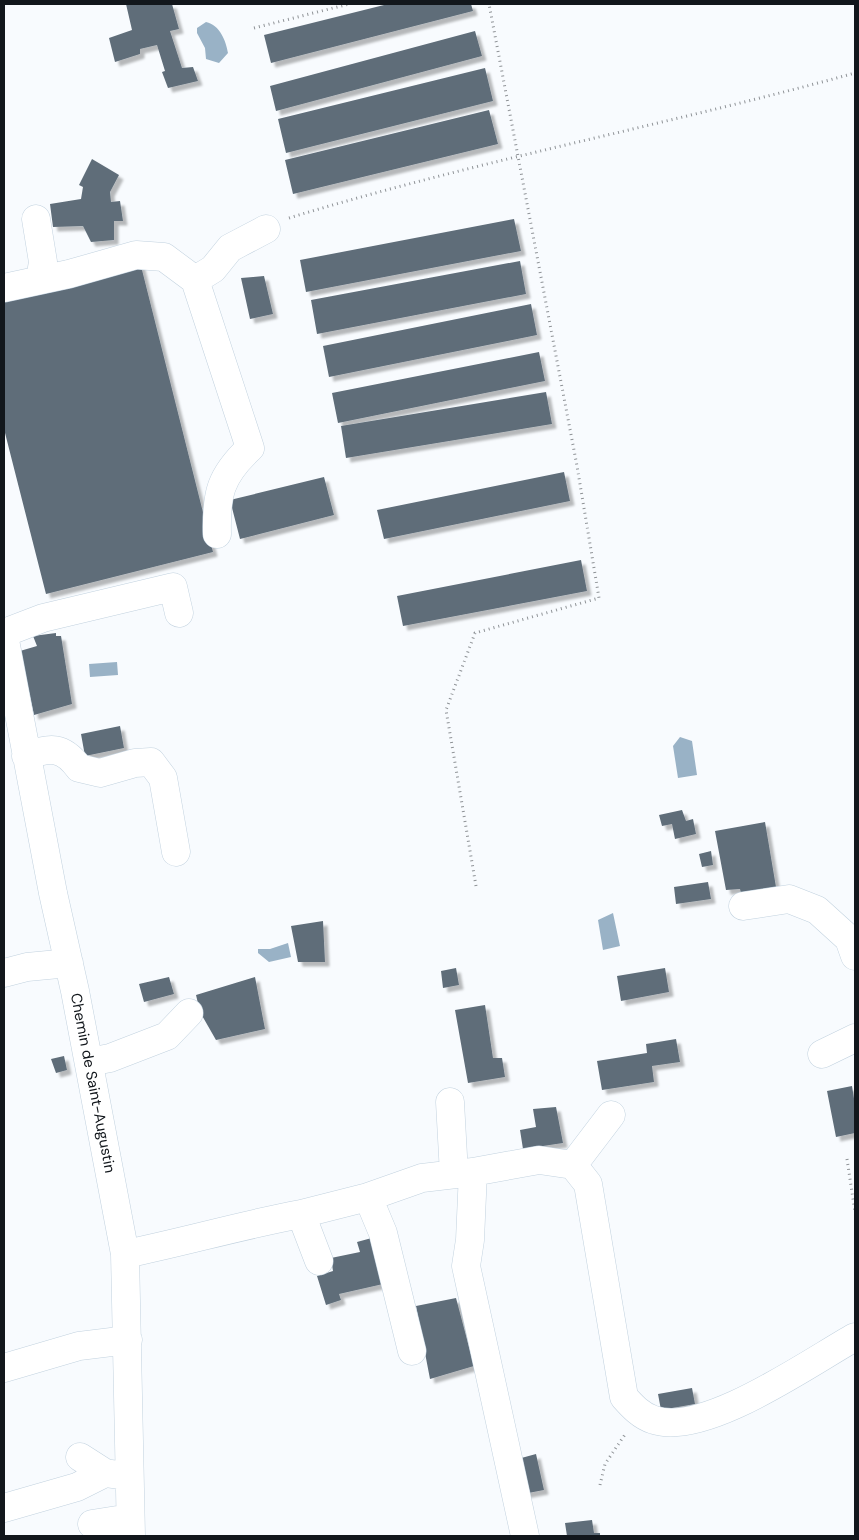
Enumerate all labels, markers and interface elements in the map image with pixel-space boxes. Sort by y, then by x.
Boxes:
street label: Chemin de Saint-Augustin [66,991,120,1175]

